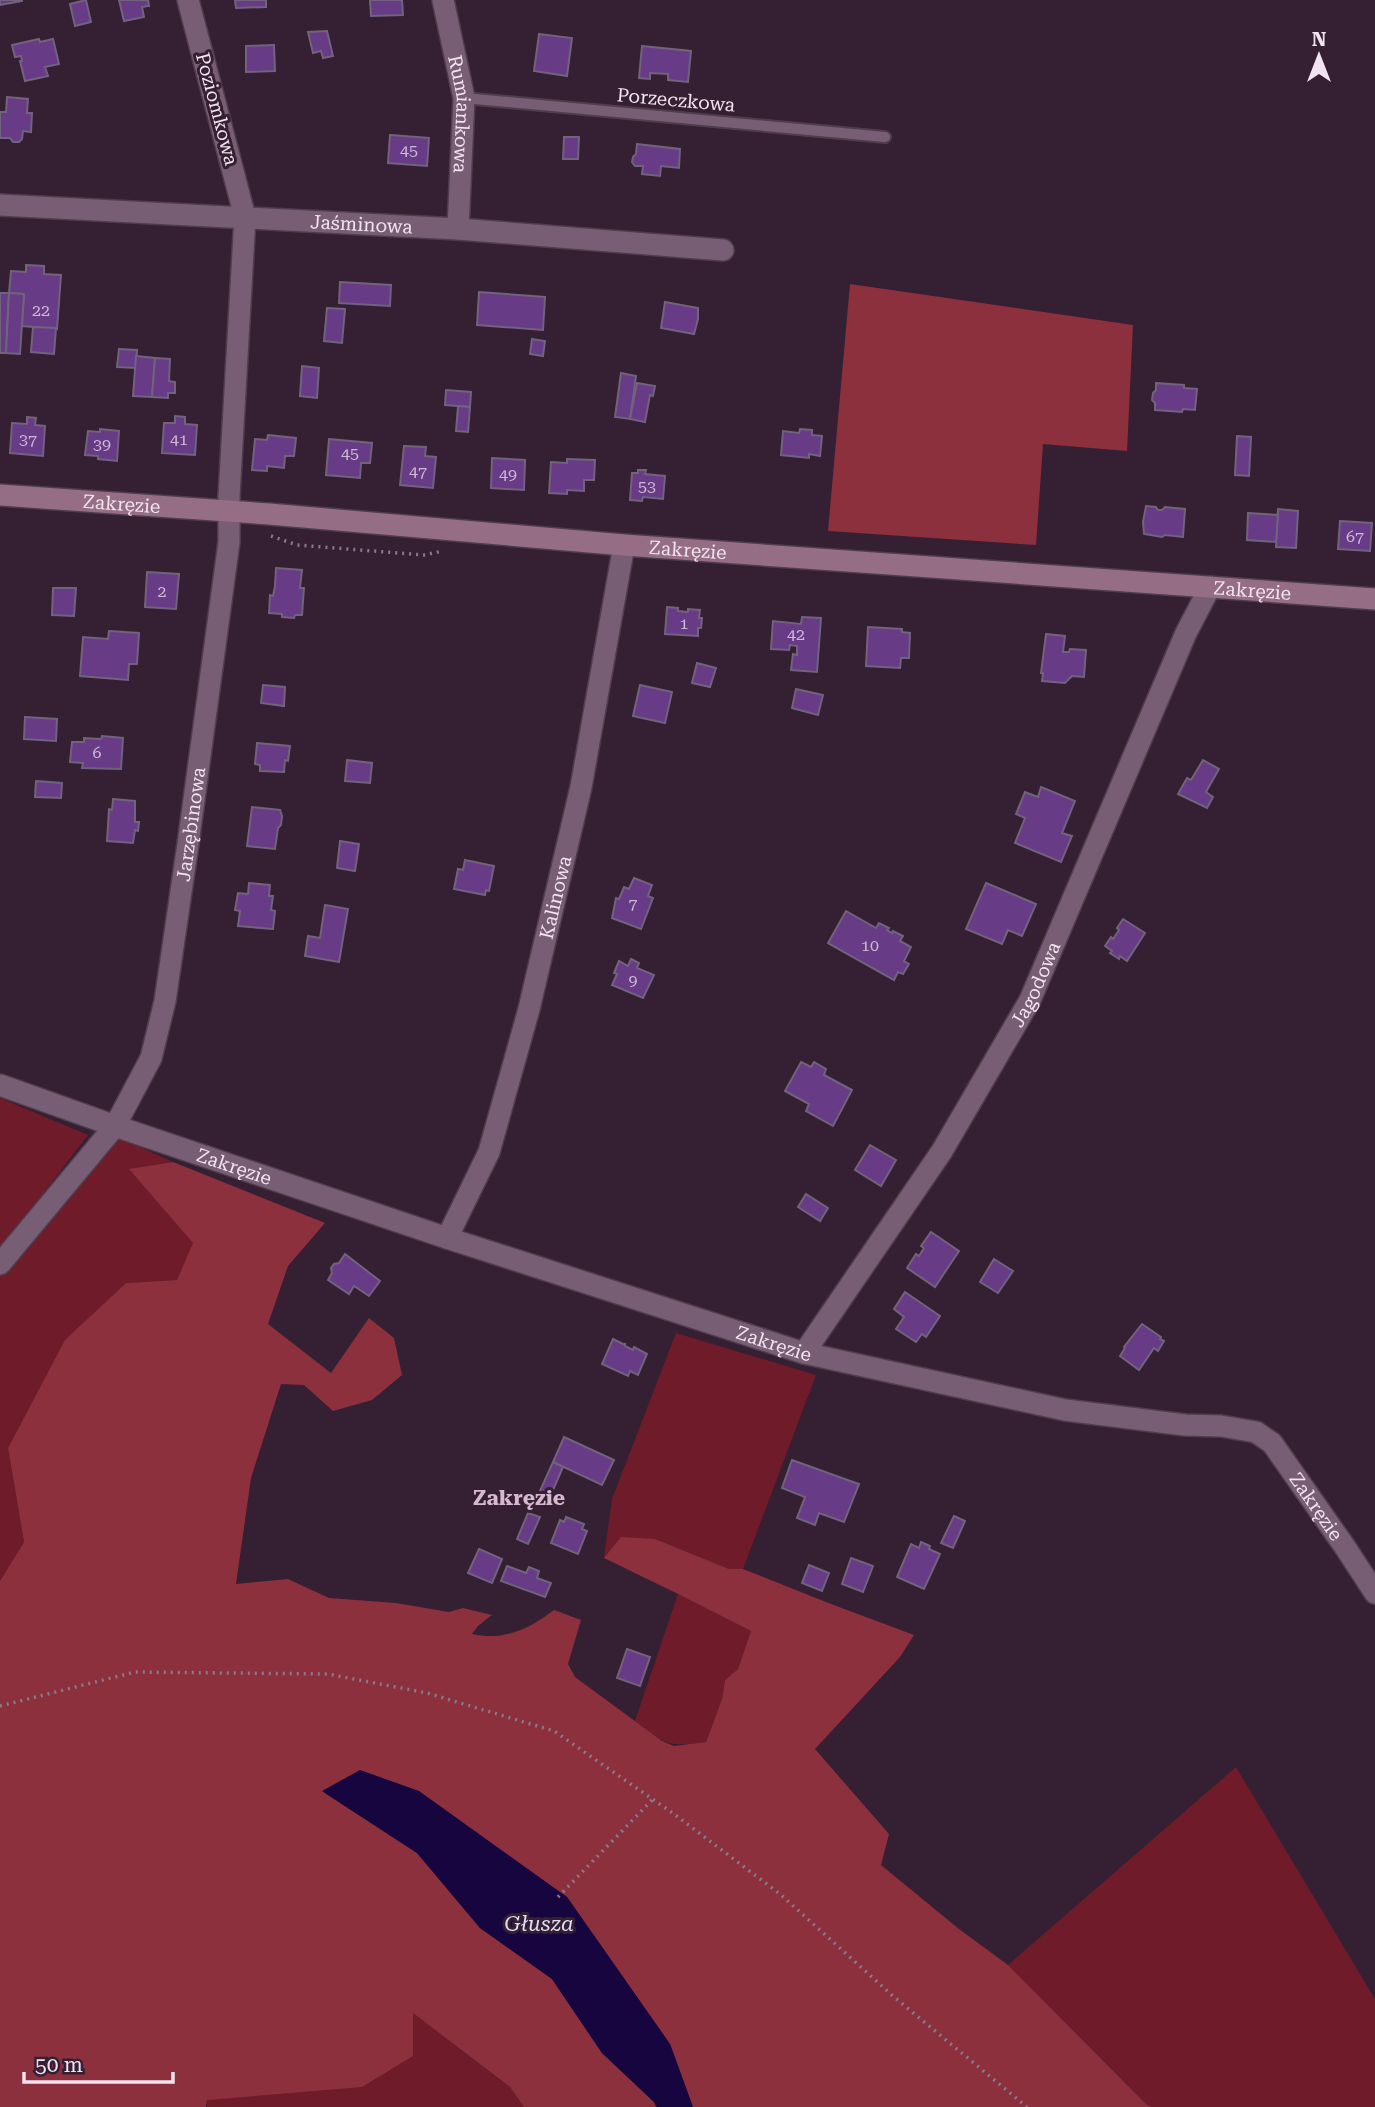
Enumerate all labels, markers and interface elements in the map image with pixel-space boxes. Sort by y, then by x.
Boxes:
north arrow [1284,21,1354,91]
text: N [1312,28,1327,51]
street label: Poziomkowa [191,50,243,169]
street label: Rumiankowa [444,53,476,174]
street label: Porzeczkowa [616,83,737,117]
house number: 45 [400,141,418,160]
street label: Jaśminowa [310,210,414,238]
house number: 22 [32,301,50,320]
house number: 37 [19,430,37,449]
house number: 41 [170,430,188,449]
house number: 39 [93,435,111,454]
house number: 45 [341,444,359,463]
house number: 47 [409,462,427,481]
house number: 49 [499,465,517,484]
house number: 53 [638,477,656,496]
street label: Zakręzie [82,489,161,518]
house number: 67 [1346,527,1364,546]
street label: Zakręzie [648,535,727,564]
street label: Zakręzie [1213,576,1292,604]
house number: 2 [158,582,167,601]
house number: 1 [680,614,689,633]
house number: 42 [787,625,805,644]
house number: 6 [93,743,102,762]
street label: Jarzębinowa [171,765,210,883]
street label: Kalinowa [534,852,576,941]
house number: 7 [629,894,638,913]
house number: 10 [861,936,879,955]
street label: Jagodowa [1005,937,1065,1031]
house number: 9 [629,971,638,990]
street label: Zakręzie [194,1143,275,1190]
street label: Zakręzie [733,1320,814,1366]
street label: Zakręzie [1285,1468,1348,1545]
district label: Zakręzie [473,1486,565,1510]
water label: Głusza [504,1912,574,1936]
scale bar [24,2040,173,2084]
text: 50 m [35,2053,83,2077]

